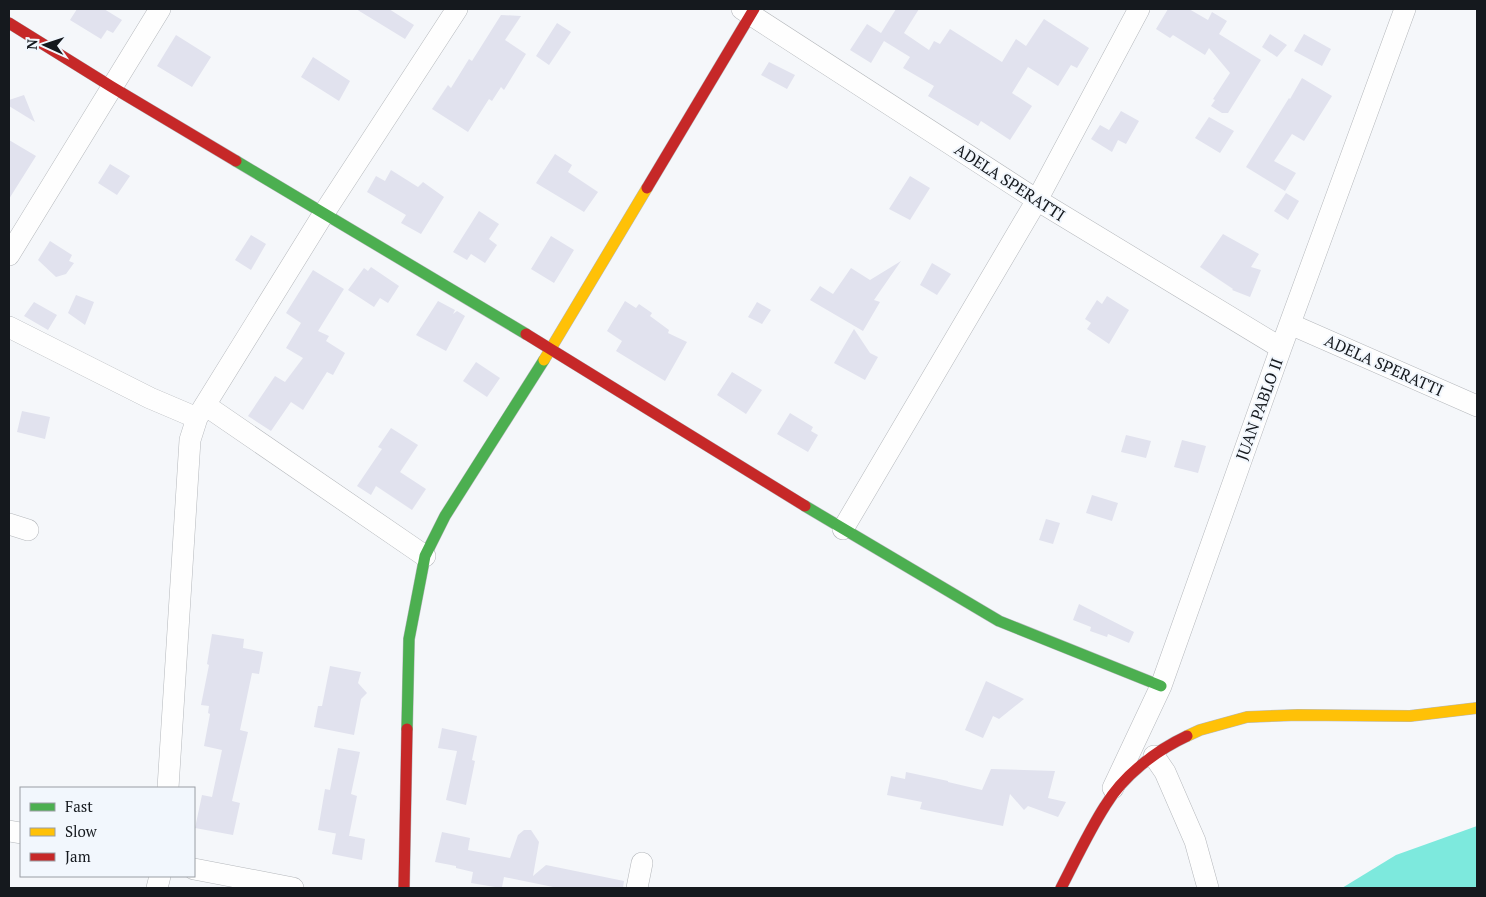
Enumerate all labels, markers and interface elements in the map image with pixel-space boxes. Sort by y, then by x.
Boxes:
north arrow [20,20,70,70]
text: N [22,38,41,50]
street label: ADELA SPERATTI [951,138,1069,226]
street label: ADELA SPERATTI [1321,329,1447,401]
street label: JUAN PABLO II [1230,355,1288,463]
legend [20,787,195,877]
text: Fast [65,796,93,816]
text: Slow [65,821,98,841]
text: Jam [65,846,91,866]

